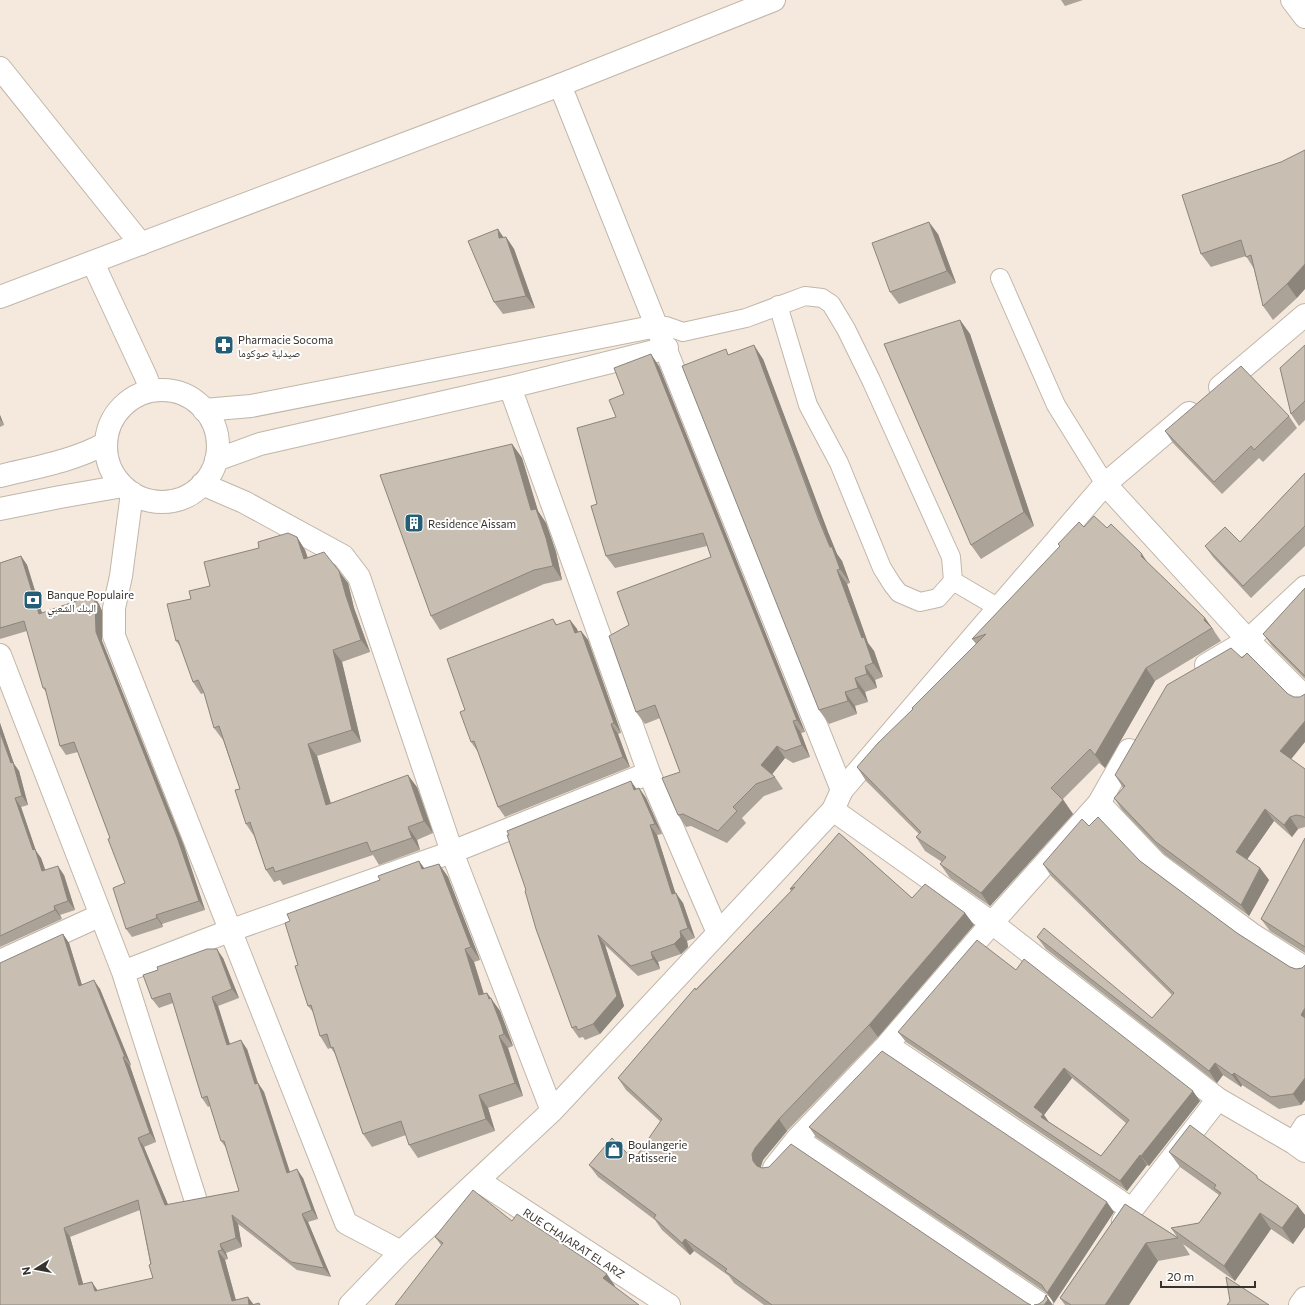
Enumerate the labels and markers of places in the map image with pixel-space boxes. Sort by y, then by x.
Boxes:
place label: Pharmacie Socoma صيدلية صوكوما [238,333,333,359]
pharmacy icon: Pharmacie Socoma صيدلية صوكوما [213,334,235,356]
building icon: Residence Aissam [403,512,425,534]
place label: Residence Aissam [428,517,516,530]
place label: Banque Populaire البنك الشعبي [47,588,134,616]
bank icon: Banque Populaire البنك الشعبي [22,589,44,611]
place label: Boulangerie Patisserie [628,1138,688,1164]
shop icon: Boulangerie Patisserie [603,1139,625,1161]

